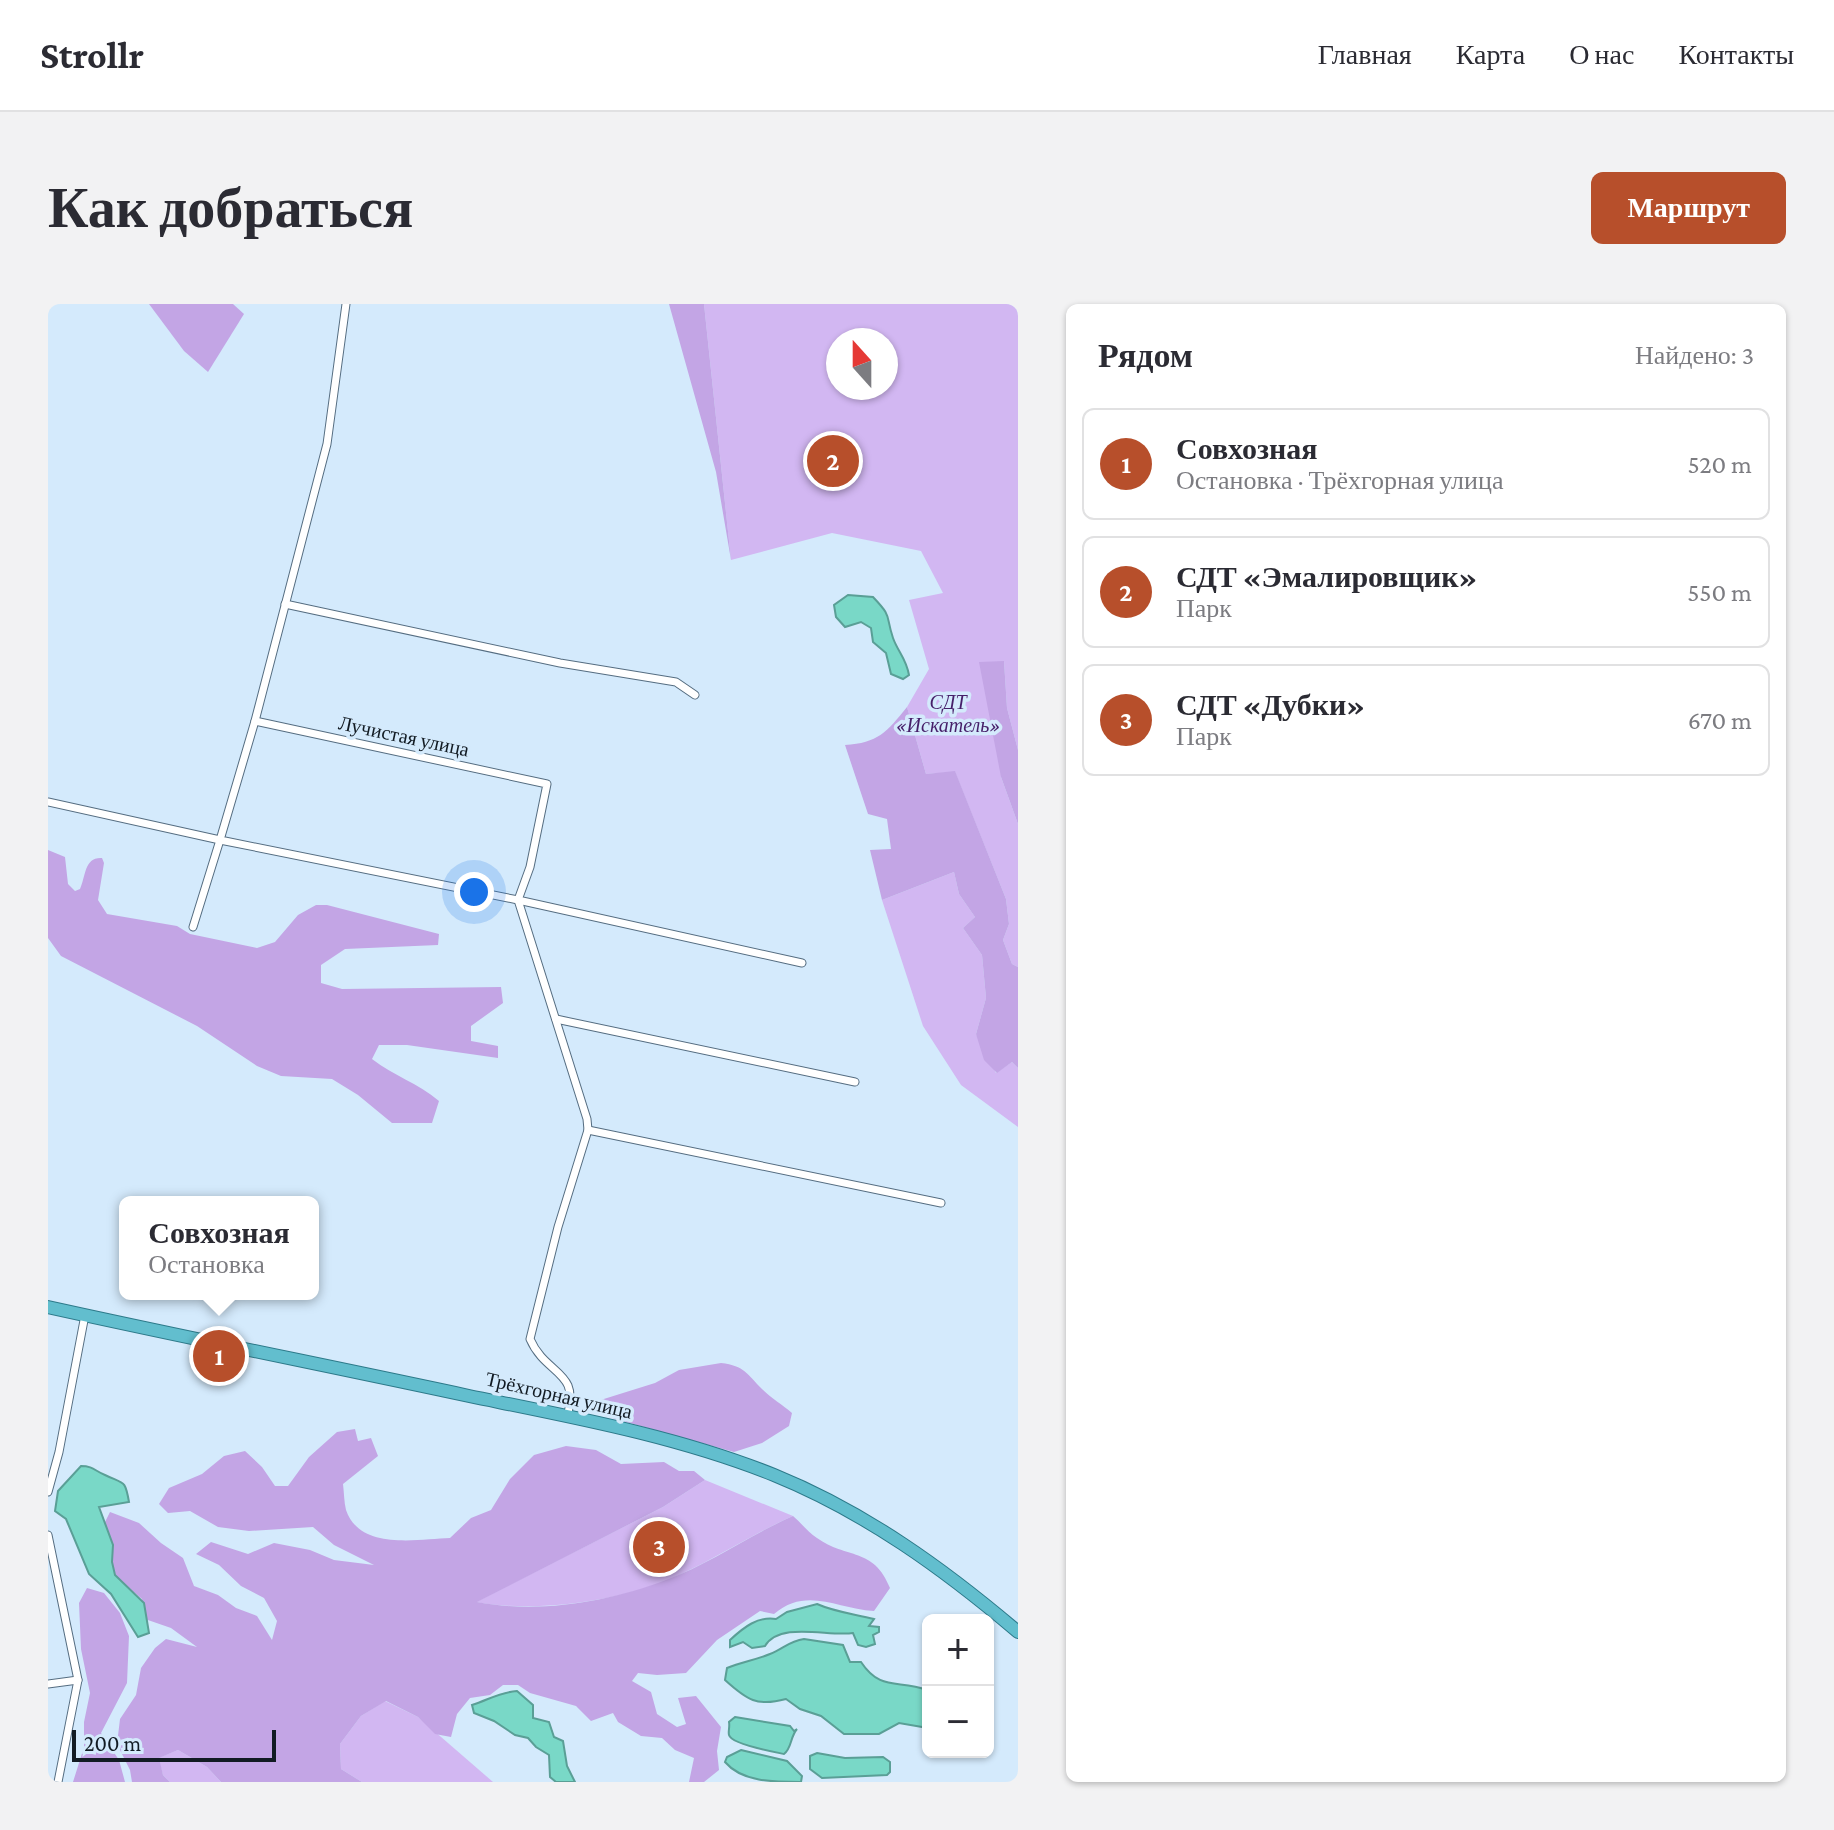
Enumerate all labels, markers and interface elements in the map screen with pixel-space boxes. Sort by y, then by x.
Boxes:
text: Strollr [40,34,144,76]
text: Главная [1318,39,1412,70]
text: Карта [1456,39,1525,70]
text: О нас [1569,39,1634,70]
text: Контакты [1678,39,1794,70]
button: Маршрут [1591,172,1786,244]
text: Как добраться [48,177,413,239]
north arrow [826,328,898,400]
text: Рядом [1098,337,1193,374]
text: Найдено: 3 [1635,341,1754,370]
pin: 2 [807,431,859,491]
text: Совхозная [1176,432,1318,465]
text: 1 [1121,450,1131,479]
text: 520 m [1688,450,1752,479]
text: Остановка · Трёхгорная улица [1176,466,1503,495]
text: СДТ «Эмалировщик» [1176,560,1477,593]
text: 2 [1119,578,1133,607]
text: 550 m [1687,578,1752,607]
text: Парк [1176,594,1232,623]
text: СДТ «Дубки» [1176,688,1365,721]
park label: СДТ «Искатель» [896,691,1000,736]
text: 3 [1120,706,1132,735]
text: 670 m [1688,706,1752,735]
street label: Лучистая улица [337,711,471,762]
text: Парк [1176,722,1232,751]
your location [454,872,494,912]
popup [119,1196,319,1300]
text: Совхозная [148,1216,290,1249]
text: Остановка [148,1250,265,1279]
pin: 1 [193,1326,245,1386]
street label: Трёхгорная улица [483,1367,635,1424]
pin: 3 [633,1517,685,1577]
map controls [922,1614,994,1758]
button: + [922,1614,994,1686]
button: − [922,1686,994,1758]
scale bar [72,1726,276,1762]
text: 200 m [84,1731,141,1756]

